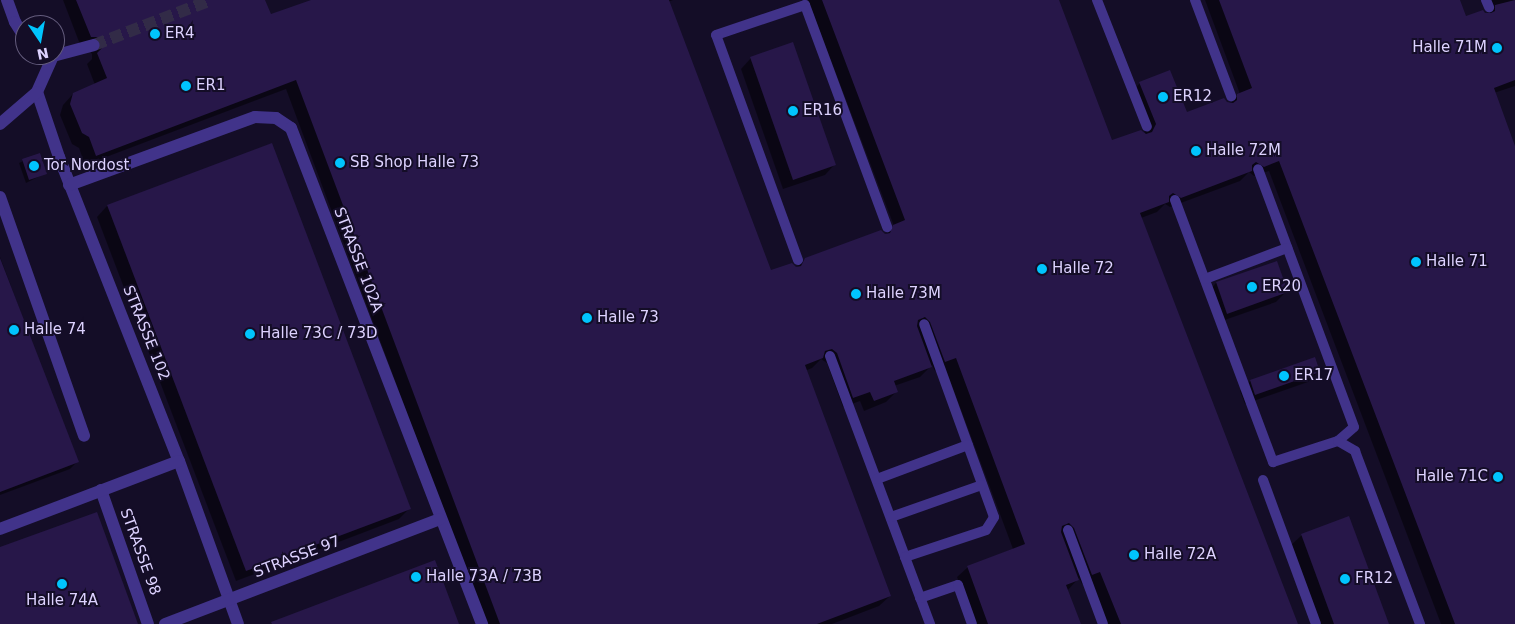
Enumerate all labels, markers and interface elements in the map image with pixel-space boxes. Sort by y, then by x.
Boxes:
north arrow [15,15,65,65]
place label: ER4 [165,25,194,43]
marker: ER4 [149,28,161,40]
place label: Halle 71M [1412,39,1487,57]
marker: Halle 71M [1491,42,1503,54]
text: N [36,45,50,63]
place label: ER1 [196,77,225,95]
marker: ER1 [180,80,192,92]
place label: ER12 [1173,88,1212,106]
marker: ER12 [1157,91,1169,103]
place label: ER16 [803,102,842,120]
marker: ER16 [787,105,799,117]
place label: Halle 72M [1206,142,1281,160]
marker: Halle 72M [1190,145,1202,157]
place label: SB Shop Halle 73 [350,154,479,172]
place label: Tor Nordost [44,157,129,175]
marker: SB Shop Halle 73 [334,157,346,169]
marker: Tor Nordost [28,160,40,172]
street label: STRASSE 102A [330,205,386,315]
place label: Halle 71 [1426,253,1488,271]
marker: Halle 71 [1410,256,1422,268]
place label: Halle 72 [1052,260,1114,278]
marker: Halle 72 [1036,263,1048,275]
place label: ER20 [1262,278,1301,296]
marker: ER20 [1246,281,1258,293]
street label: STRASSE 102 [119,283,173,383]
place label: Halle 73M [866,285,941,303]
marker: Halle 73M [850,288,862,300]
place label: Halle 73 [597,309,659,327]
marker: Halle 73 [581,312,593,324]
place label: Halle 74 [24,321,86,339]
marker: Halle 74 [8,324,20,336]
place label: Halle 73C / 73D [260,325,378,343]
marker: Halle 73C / 73D [244,328,256,340]
place label: ER17 [1294,367,1333,385]
marker: ER17 [1278,370,1290,382]
place label: Halle 71C [1416,468,1488,486]
marker: Halle 71C [1492,471,1504,483]
street label: STRASSE 98 [116,506,164,598]
street label: STRASSE 97 [251,532,343,582]
place label: Halle 72A [1144,546,1216,564]
marker: Halle 72A [1128,549,1140,561]
place label: Halle 73A / 73B [426,568,542,586]
place label: FR12 [1355,570,1393,588]
marker: Halle 73A / 73B [410,571,422,583]
marker: FR12 [1339,573,1351,585]
marker: Halle 74A [56,578,68,590]
place label: Halle 74A [26,592,98,610]

